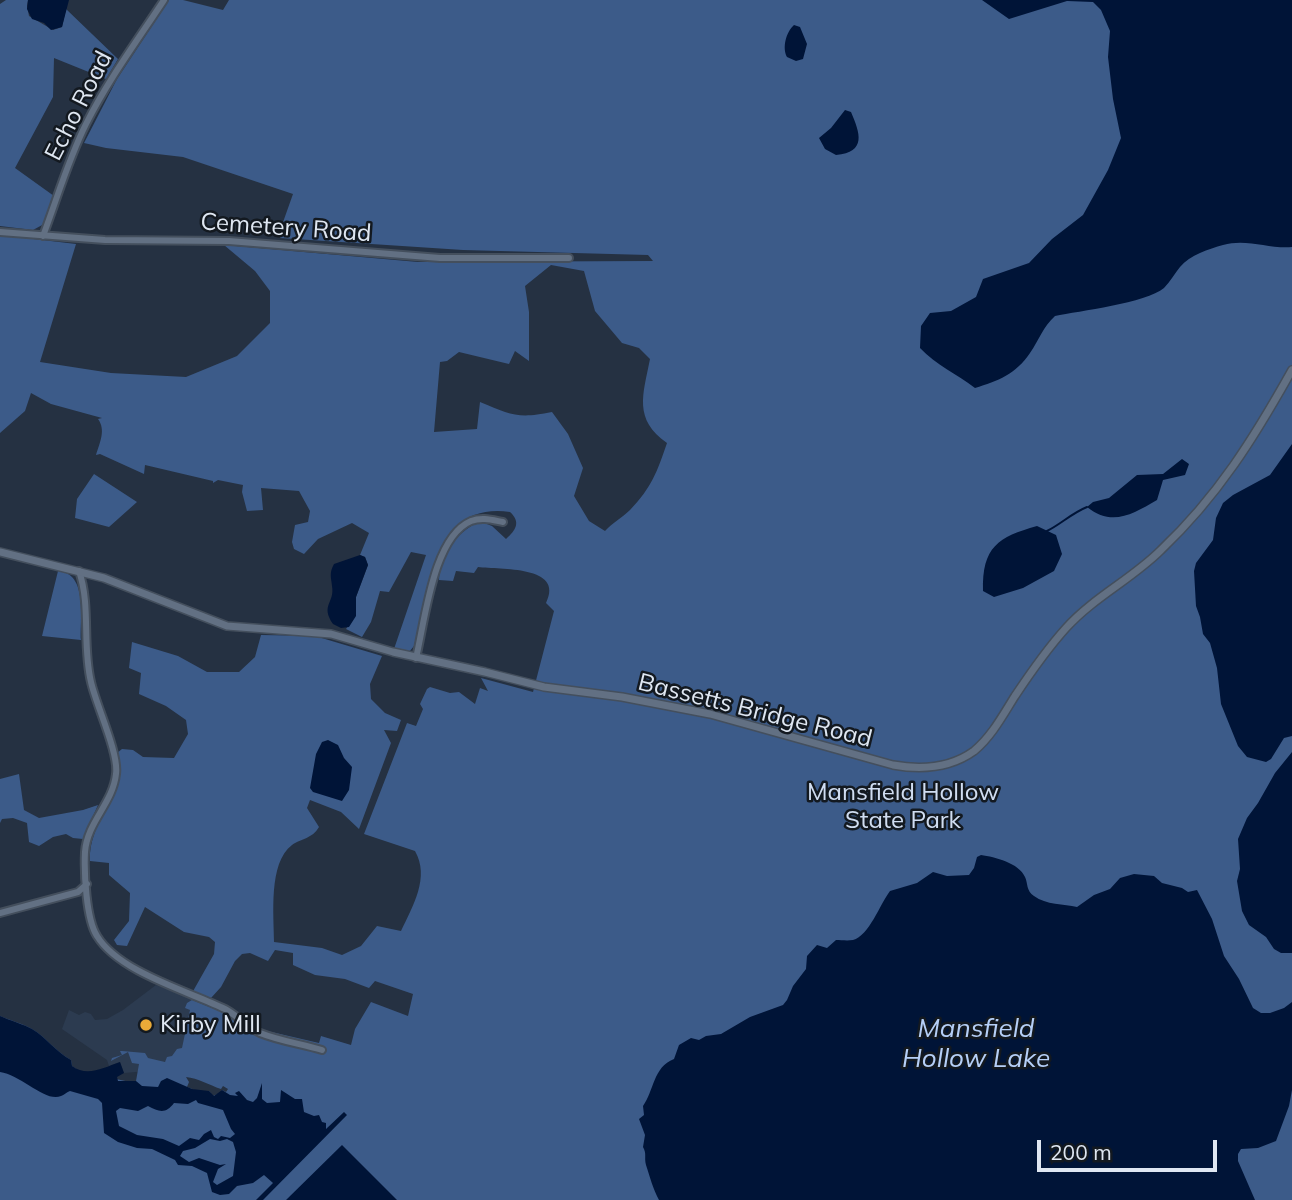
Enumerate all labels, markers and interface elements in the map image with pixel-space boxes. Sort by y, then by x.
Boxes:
street label: Echo Road [39,47,119,165]
street label: Cemetery Road [200,208,372,248]
street label: Bassetts Bridge Road [635,668,875,754]
park label: Mansfield Hollow State Park [807,779,999,835]
place label: Kirby Mill [160,1011,261,1039]
water label: Mansfield Hollow Lake [902,1013,1050,1074]
marker: Kirby Mill [138,1017,154,1033]
scale bar [1040,1126,1220,1170]
text: 200 m [1050,1139,1112,1165]

